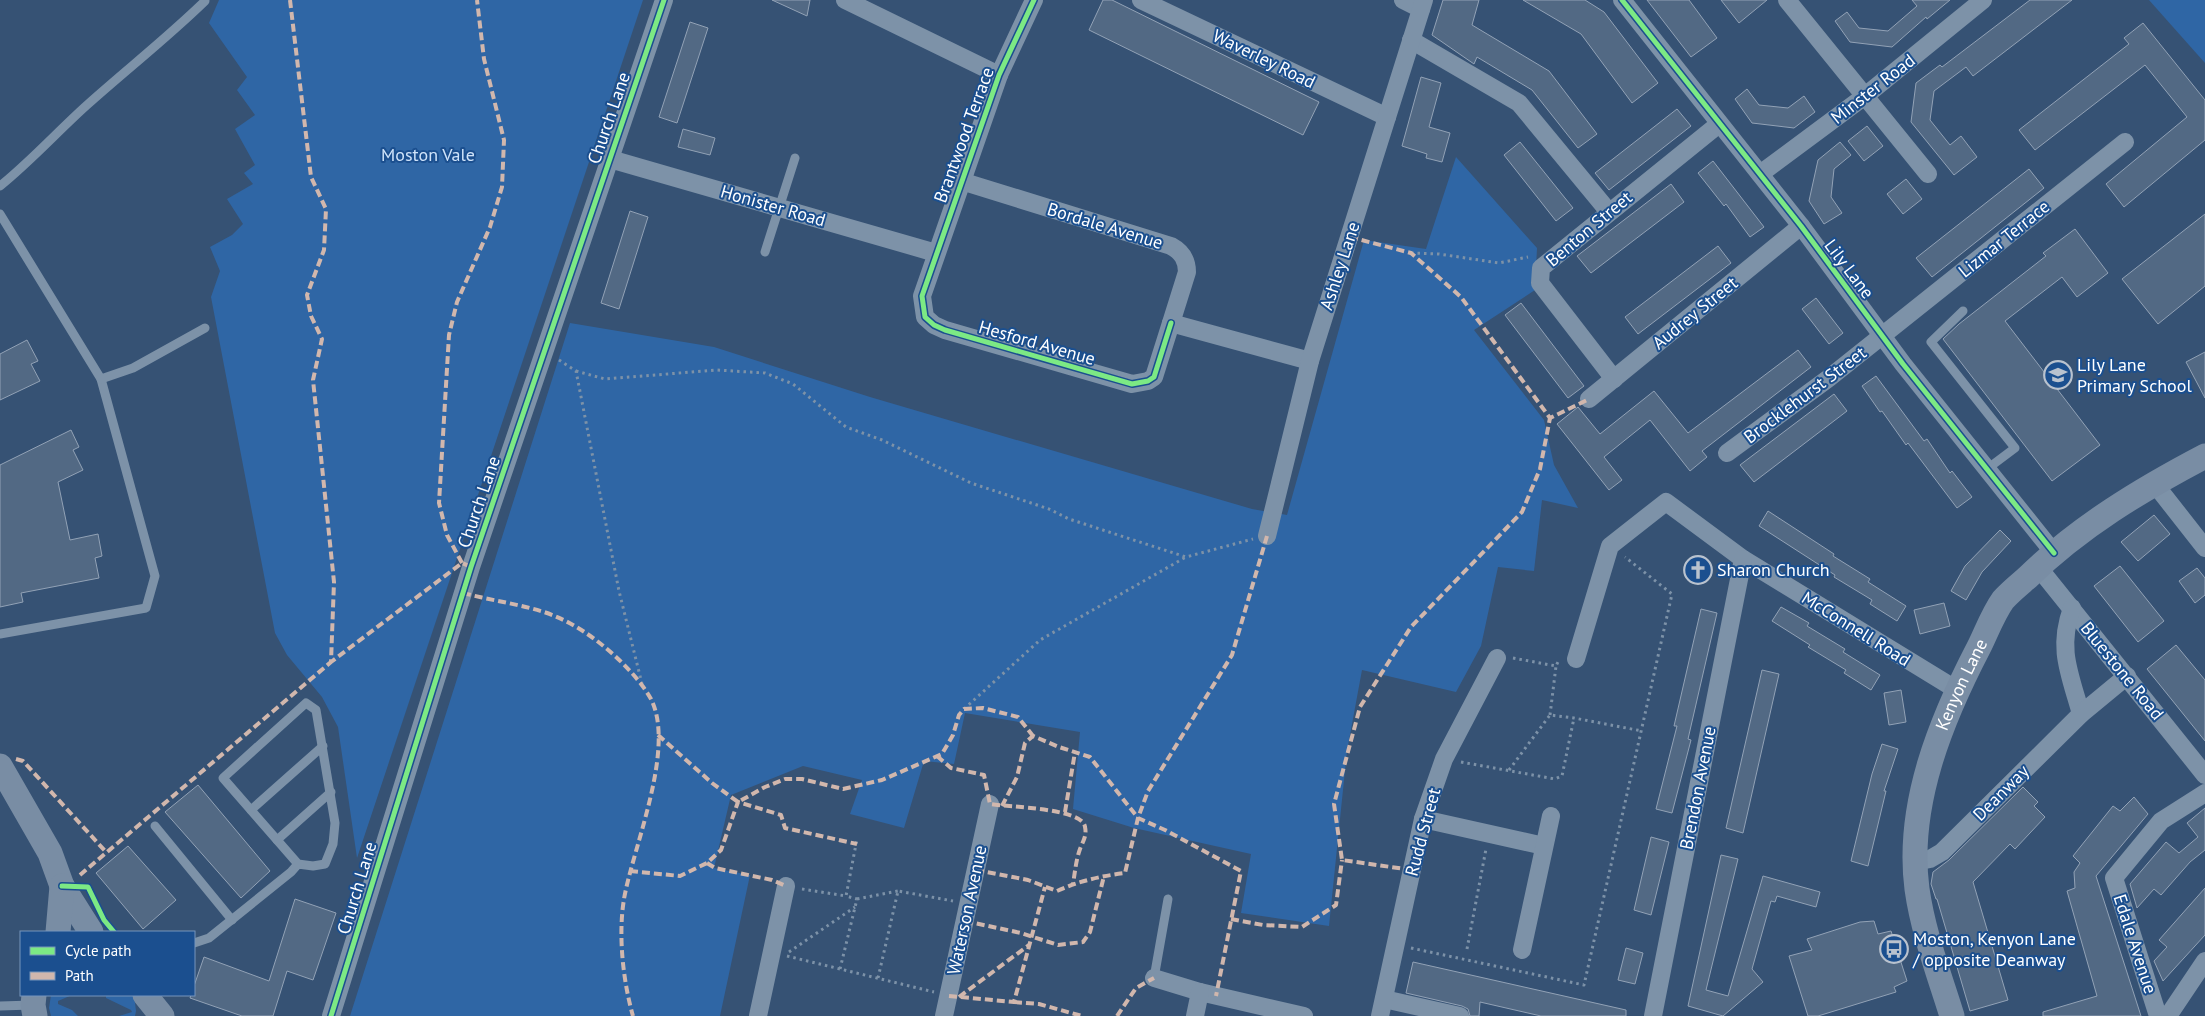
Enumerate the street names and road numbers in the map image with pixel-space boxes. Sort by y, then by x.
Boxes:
street label: Waverley Road [1209,24,1319,93]
street label: Minster Road [1826,49,1919,129]
street label: Brantwood Terrace [928,64,999,206]
street label: Church Lane [582,69,635,167]
street label: Honister Road [718,180,828,231]
street label: Benton Street [1541,186,1637,271]
street label: Lizmar Terrace [1953,195,2054,282]
street label: Bordale Avenue [1045,197,1166,254]
street label: Ashley Lane [1314,219,1365,313]
street label: Lily Lane [1820,234,1879,303]
street label: Audrey Street [1647,271,1742,354]
street label: Hesford Avenue [976,315,1098,370]
street label: Brocklehurst Street [1739,341,1871,448]
street label: Church Lane [452,453,505,551]
street label: McConnell Road [1798,586,1915,671]
street label: Bluestone Road [2076,617,2169,724]
street label: Kenyon Lane [1930,635,1992,734]
street label: Brendon Avenue [1674,724,1721,852]
street label: Deanway [1968,759,2034,826]
street label: Rudd Street [1400,785,1445,879]
street label: Church Lane [332,839,381,937]
street label: Waterson Avenue [942,843,991,977]
street label: Edale Avenue [2109,891,2162,996]

